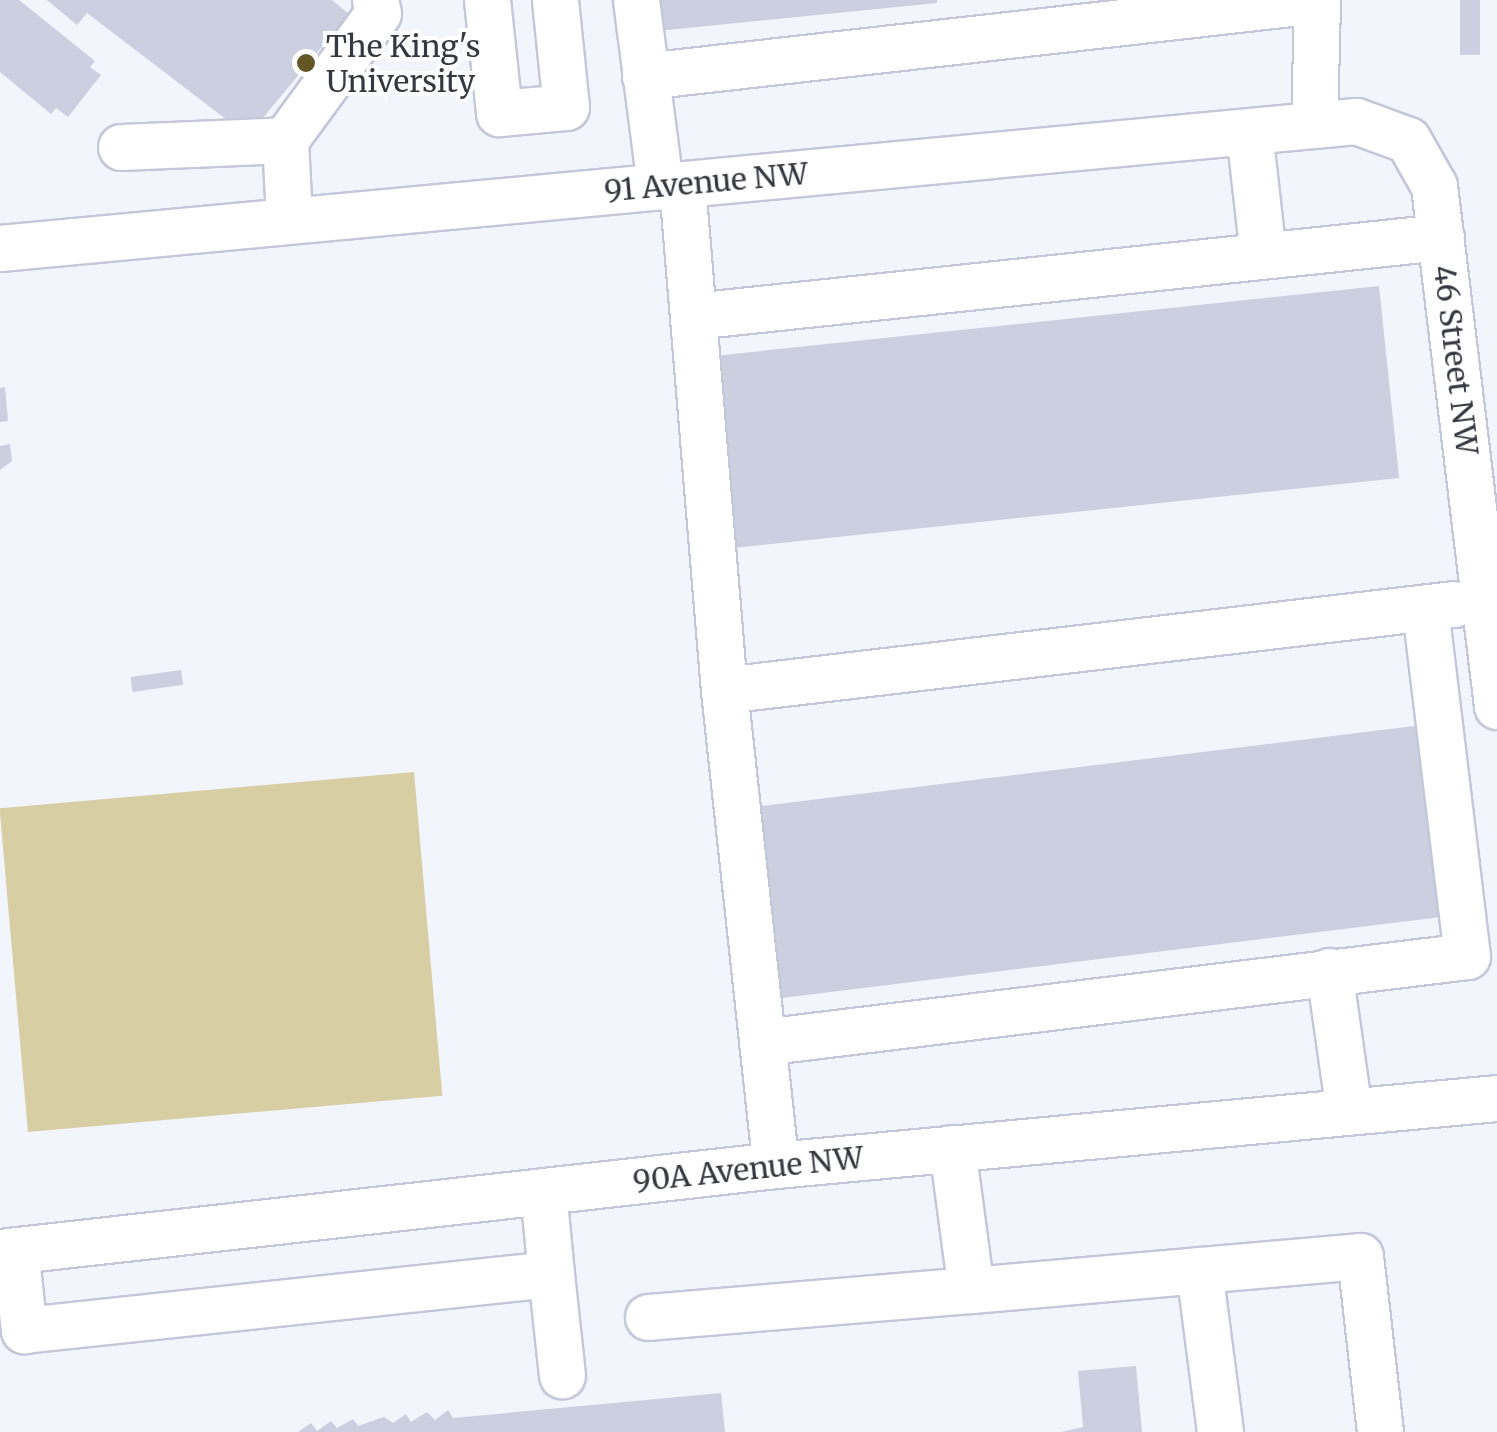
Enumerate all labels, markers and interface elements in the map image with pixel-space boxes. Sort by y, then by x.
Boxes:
place label: The King's University [326,28,481,98]
marker: The King's University [295,52,317,74]
street label: 91 Avenue NW [603,155,809,209]
street label: 46 Street NW [1427,263,1485,457]
street label: 90A Avenue NW [631,1139,865,1199]

